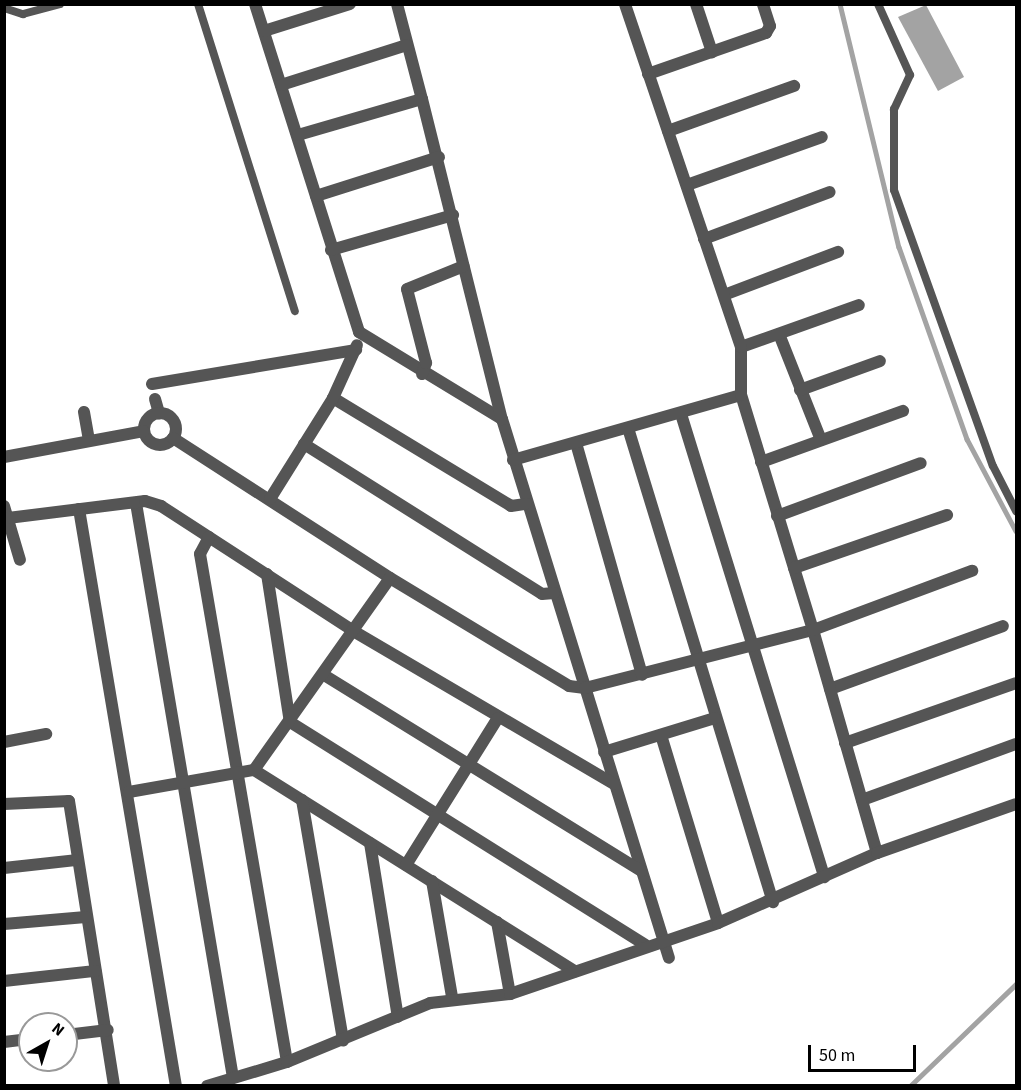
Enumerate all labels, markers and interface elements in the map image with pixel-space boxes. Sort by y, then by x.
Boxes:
north arrow [18,1012,78,1072]
text: N [47,1018,69,1041]
scale bar [811,1033,919,1071]
text: 50 m [819,1043,855,1068]

